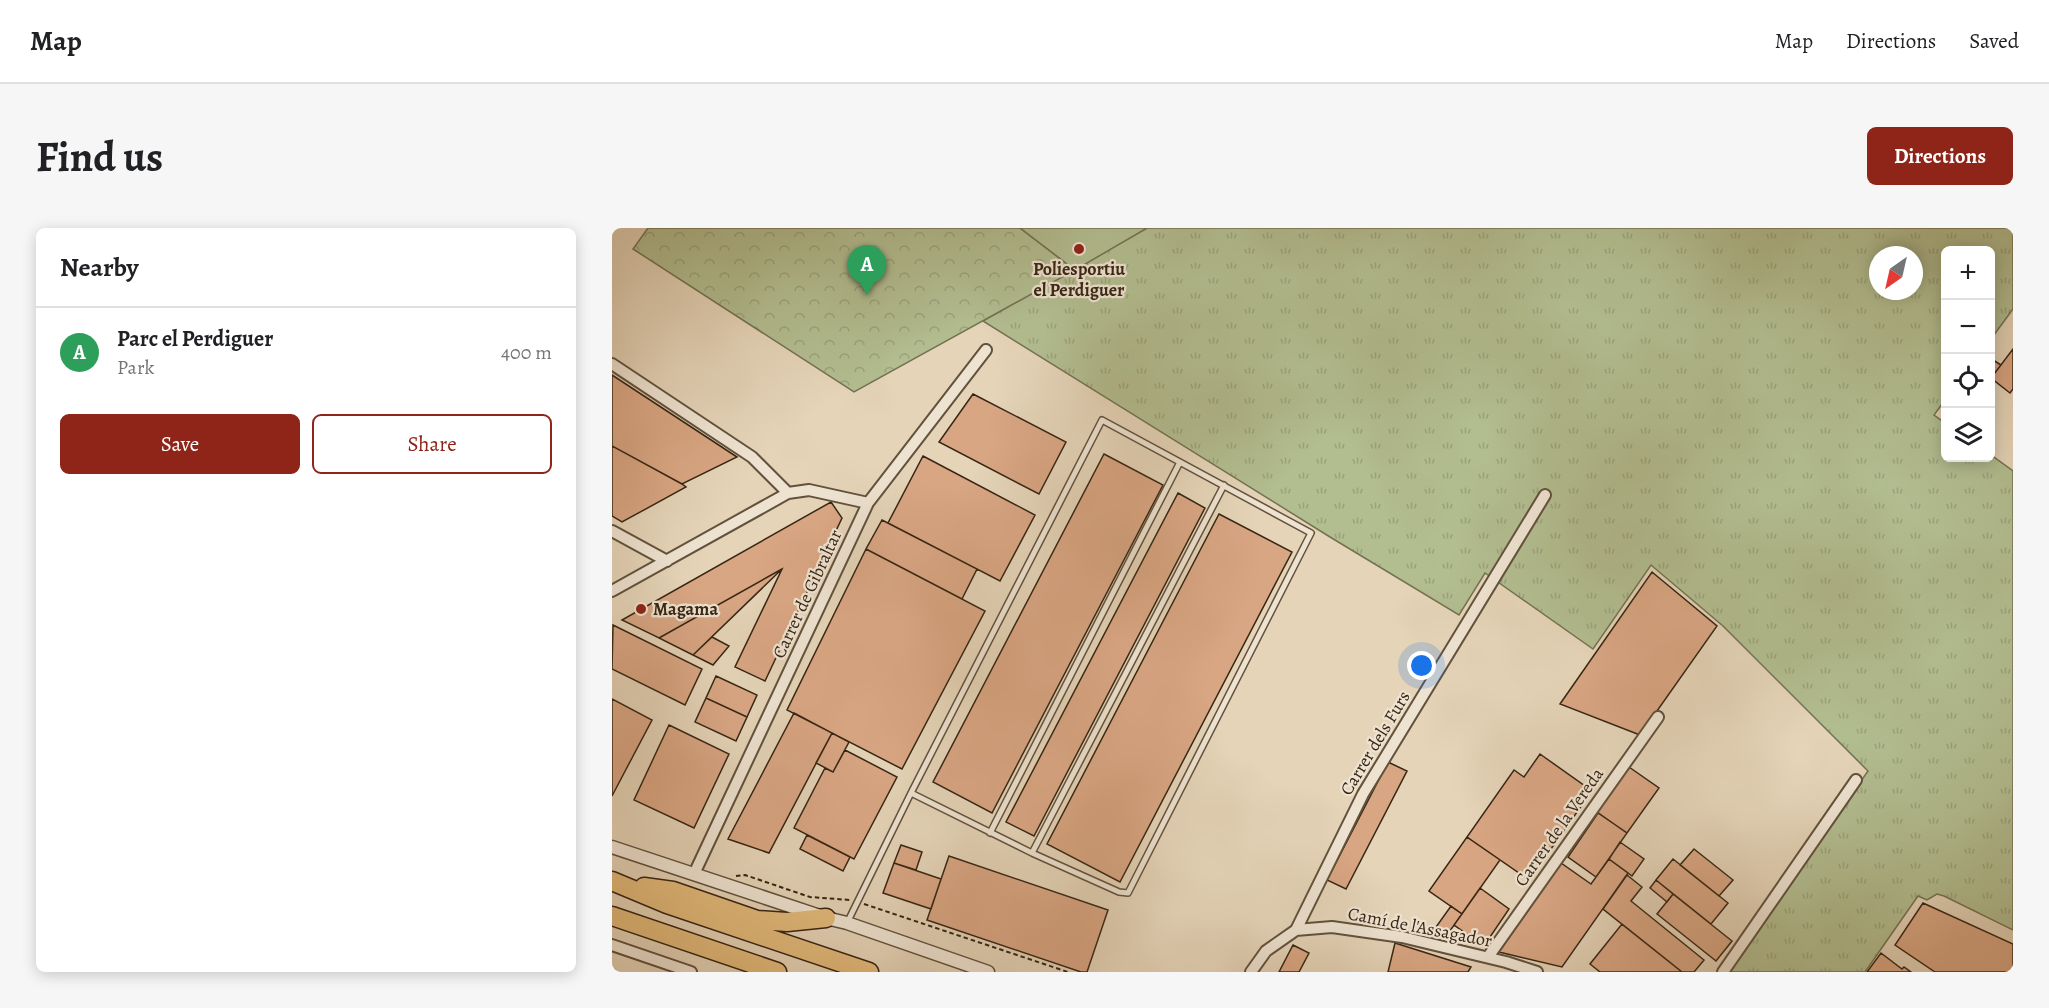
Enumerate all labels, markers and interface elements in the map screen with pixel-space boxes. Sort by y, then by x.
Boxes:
text: Map [30,22,82,60]
text: Map [1775,27,1813,55]
text: Directions [1846,27,1936,55]
text: Saved [1969,27,2019,55]
button: Directions [1867,127,2013,185]
text: Find us [36,128,163,185]
marker: Poliesportiu el Perdiguer [1072,242,1086,256]
pin: A [848,245,886,295]
north arrow [1869,246,1923,300]
map controls [1941,246,1995,462]
button: + [1941,246,1995,300]
text: Nearby [60,250,139,285]
place label: Poliesportiu el Perdiguer [1033,257,1125,302]
button: − [1941,300,1995,354]
text: Parc el Perdiguer [117,324,273,354]
text: A [73,339,86,366]
text: 400 m [501,339,552,366]
text: Park [117,354,155,381]
button: locate [1941,354,1995,408]
button: layers [1941,408,1995,462]
button: Save [60,414,300,474]
button: Share [312,414,552,474]
street label: Carrer de Gibraltar [767,526,847,662]
place label: Magama [653,597,718,621]
marker: Magama [634,602,648,616]
your location [1407,651,1436,680]
street label: Carrer dels Furs [1334,686,1416,800]
street label: Carrer de la Vereda [1509,762,1609,891]
street label: Camí de l'Assagador [1346,901,1494,953]

